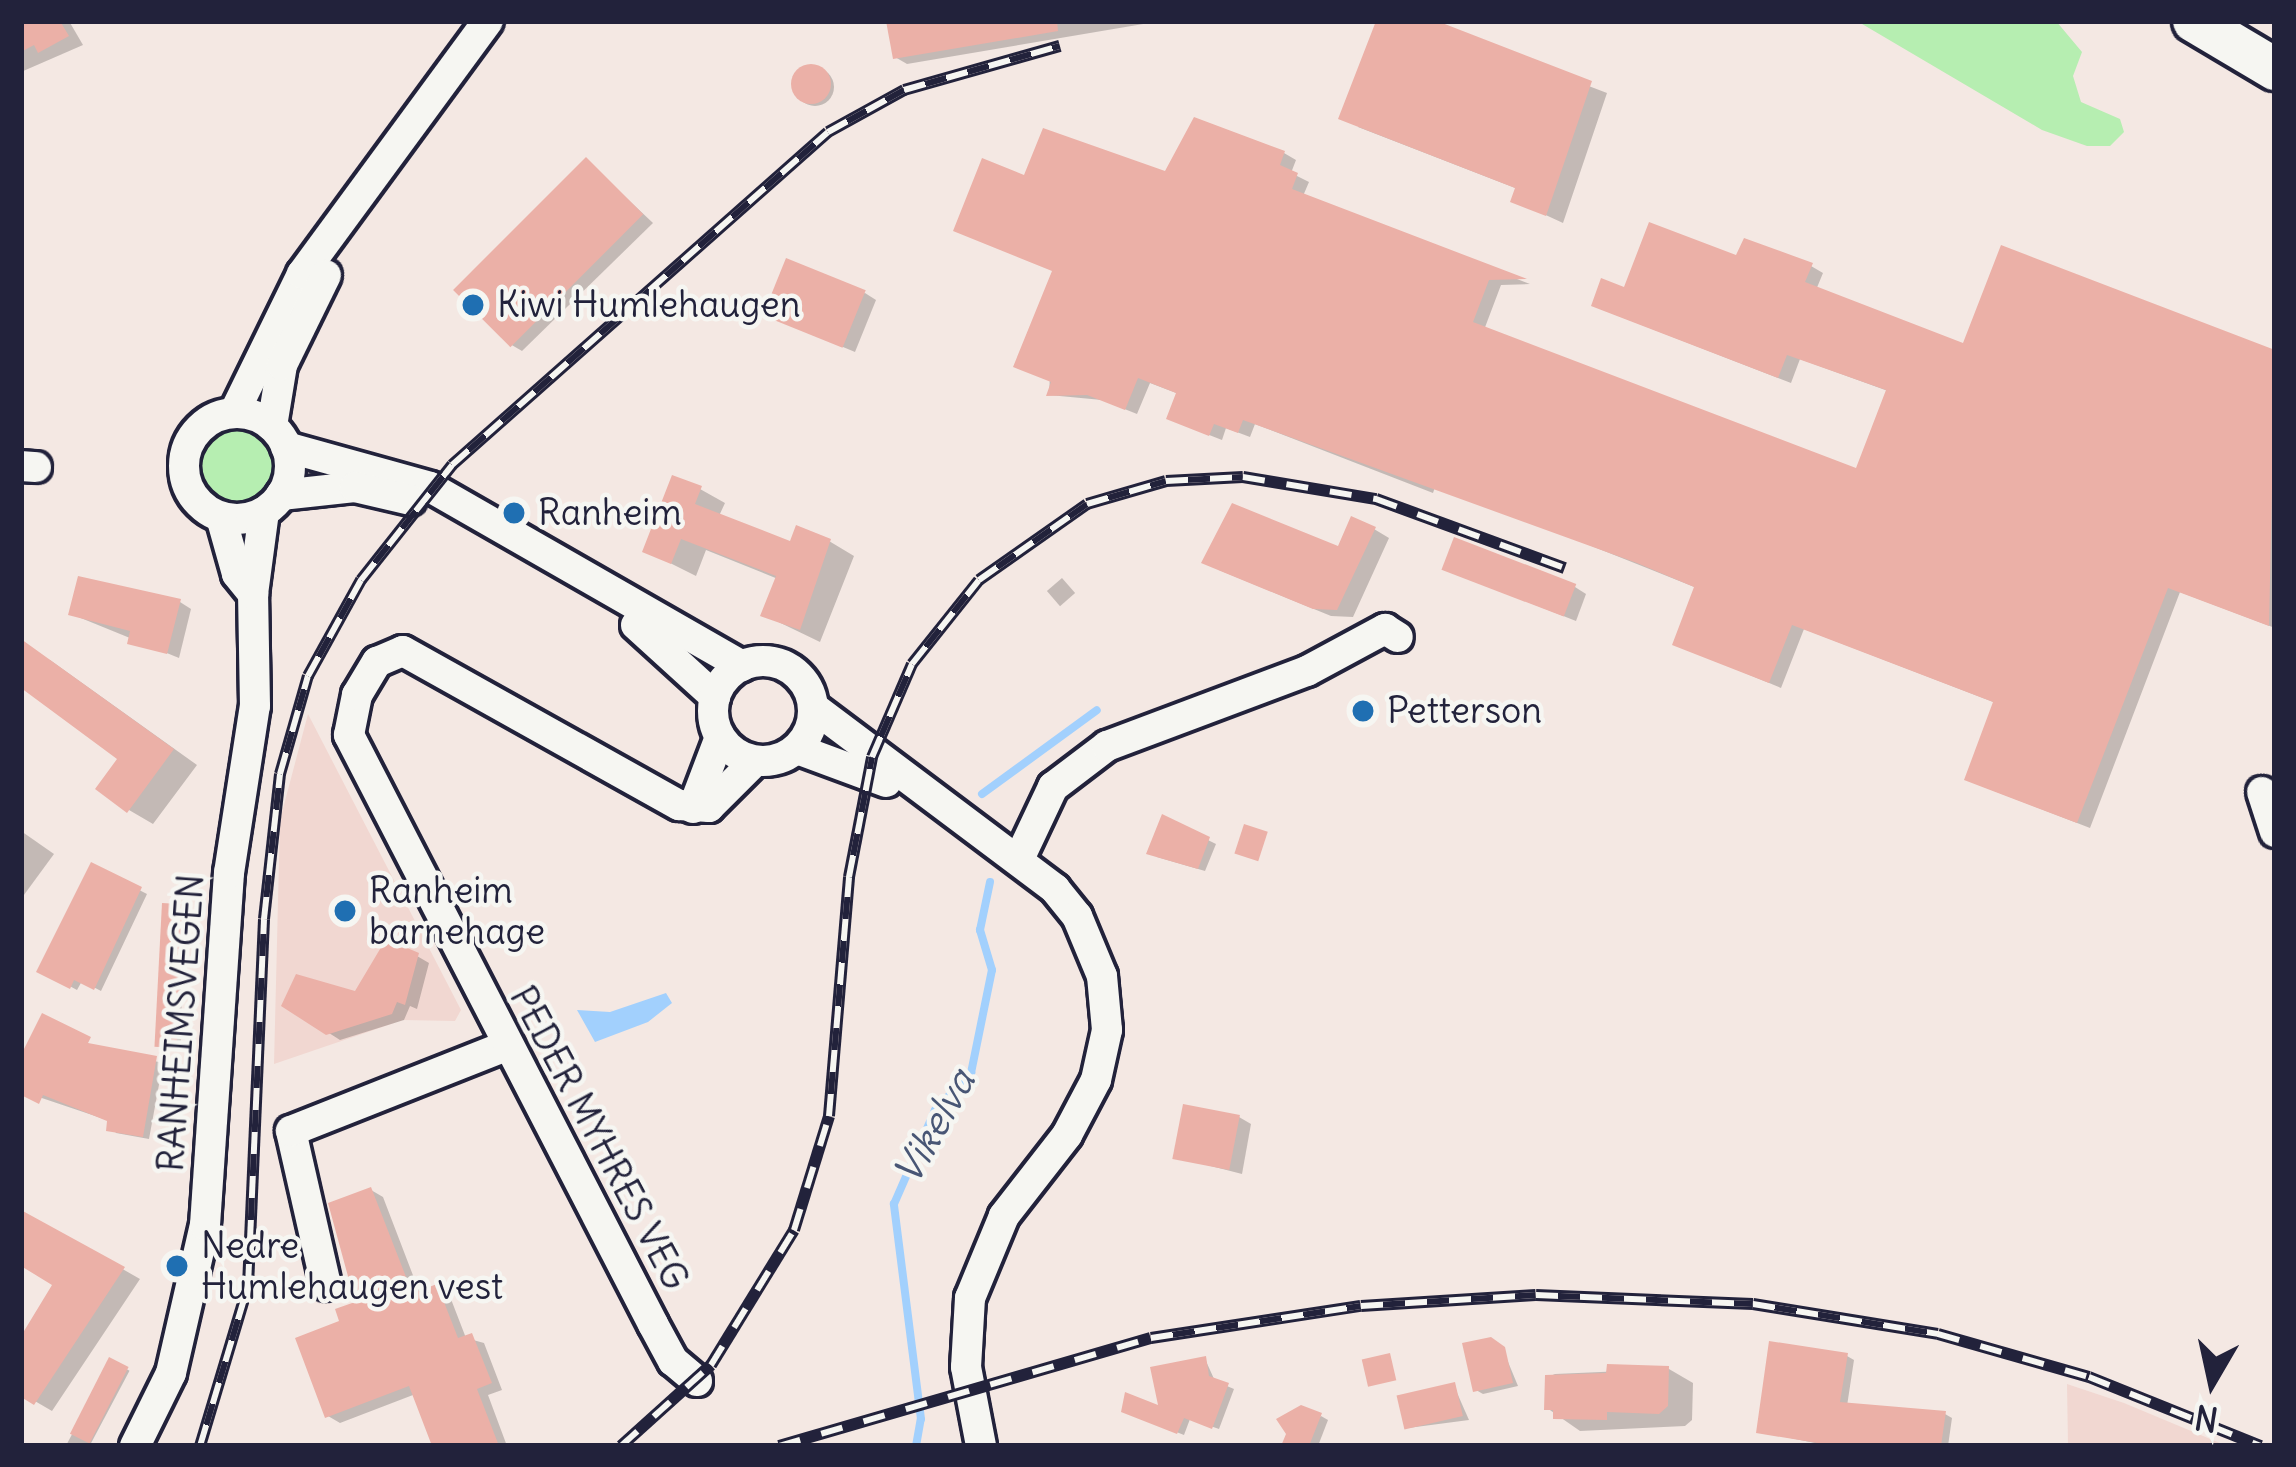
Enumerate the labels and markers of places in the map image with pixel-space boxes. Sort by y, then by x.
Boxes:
place label: Kiwi Humlehaugen [497,283,801,327]
marker: Kiwi Humlehaugen [460,292,486,318]
place label: Ranheim [538,491,682,535]
marker: Ranheim [501,500,527,526]
place label: Petterson [1387,689,1542,733]
marker: Petterson [1350,698,1376,724]
place label: Ranheim barnehage [369,868,545,953]
marker: Ranheim barnehage [332,898,358,924]
place label: Nedre Humlehaugen vest [201,1223,503,1308]
marker: Nedre Humlehaugen vest [164,1253,190,1279]

